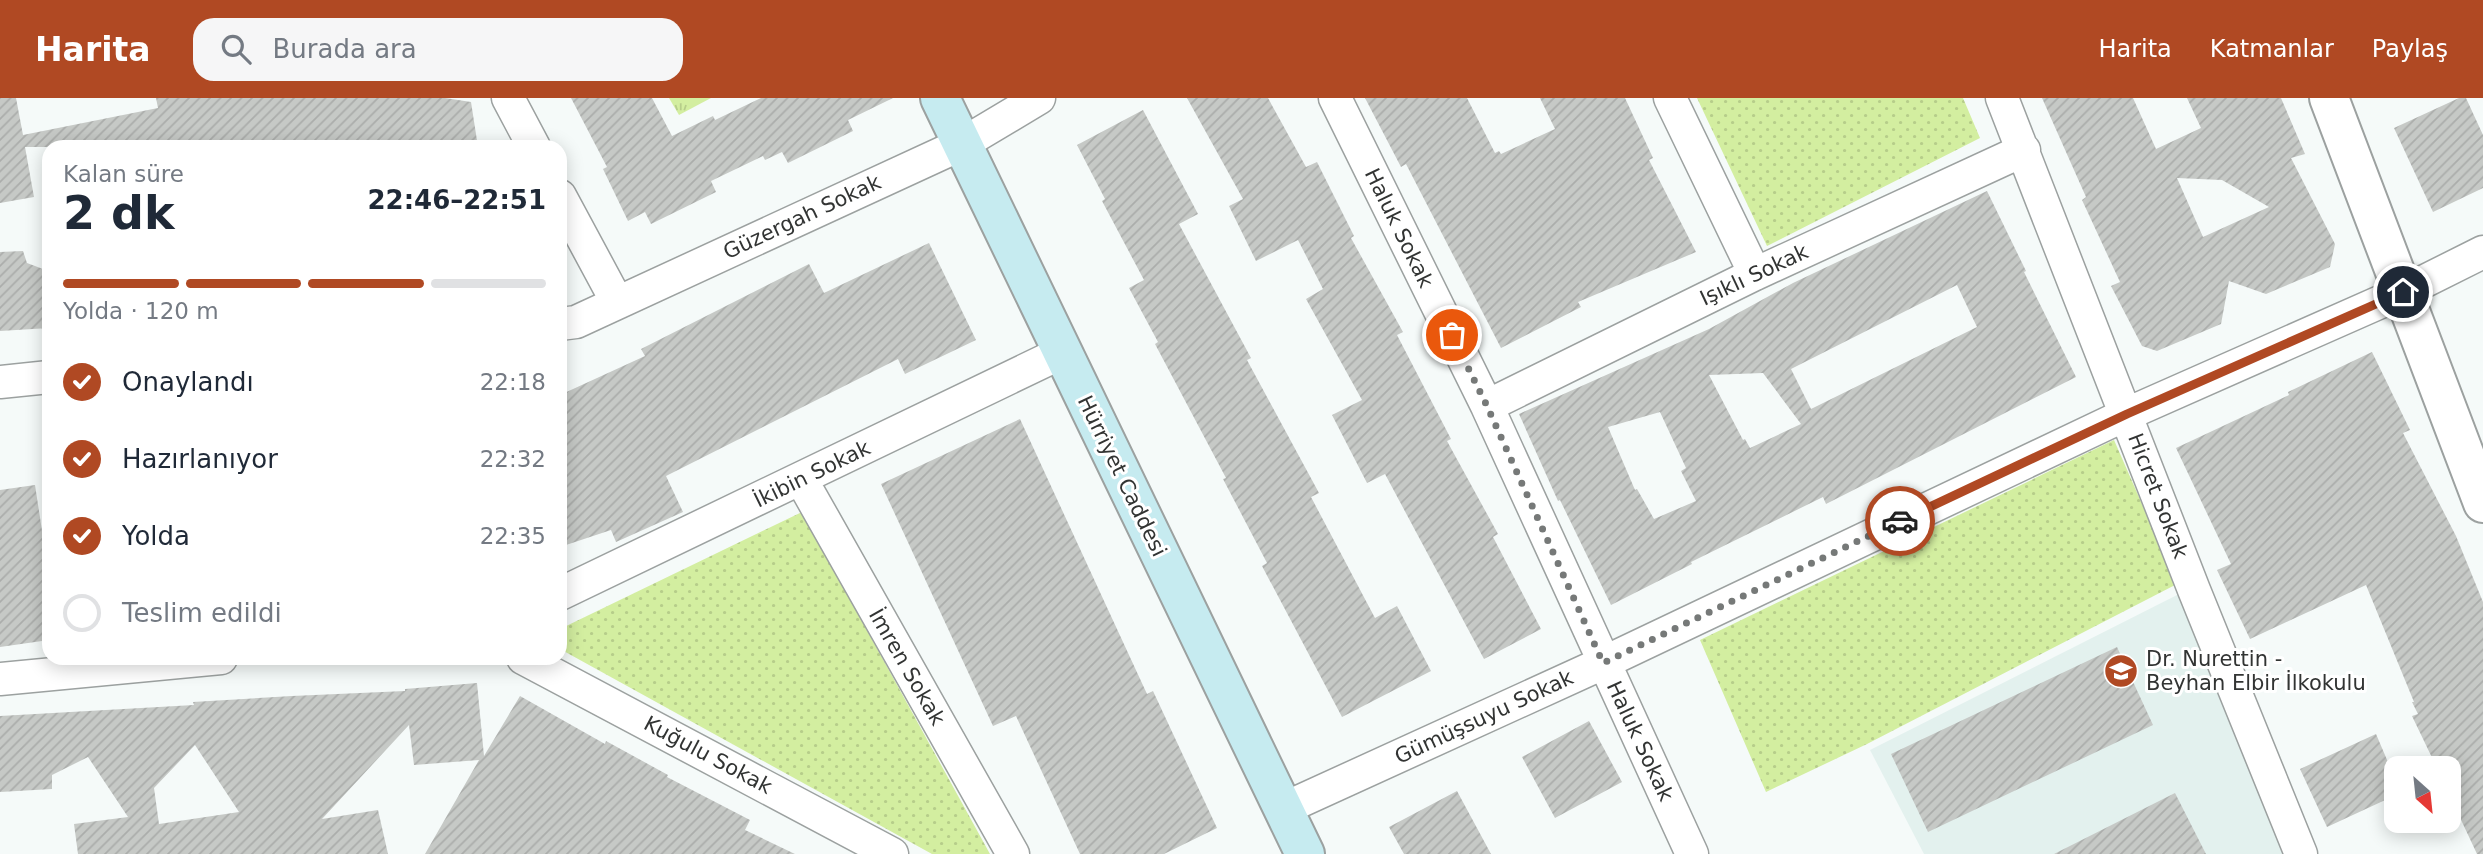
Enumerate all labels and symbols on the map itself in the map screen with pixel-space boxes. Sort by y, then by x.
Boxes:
street label: Haluk Sokak [1360,164,1439,292]
street label: Güzergah Sokak [719,170,885,264]
street label: Işıklı Sokak [1696,239,1813,310]
pin [2373,262,2433,322]
pin [1422,305,1482,365]
street label: Hürriyet Caddesi [1073,392,1171,560]
street label: Hicret Sokak [2123,430,2193,563]
street label: İkibin Sokak [750,434,875,512]
courier [1865,486,1935,556]
street label: İmren Sokak [864,604,951,730]
place label: Dr. Nurettin - Beyhan Elbir İlkokulu [2146,647,2366,695]
school or university icon: Dr. Nurettin - Beyhan Elbir İlkokulu [2102,652,2140,690]
street label: Gümüşsuyu Sokak [1391,665,1578,769]
street label: Haluk Sokak [1602,677,1679,806]
street label: Kuğulu Sokak [640,711,777,799]
north arrow [2384,756,2460,833]

